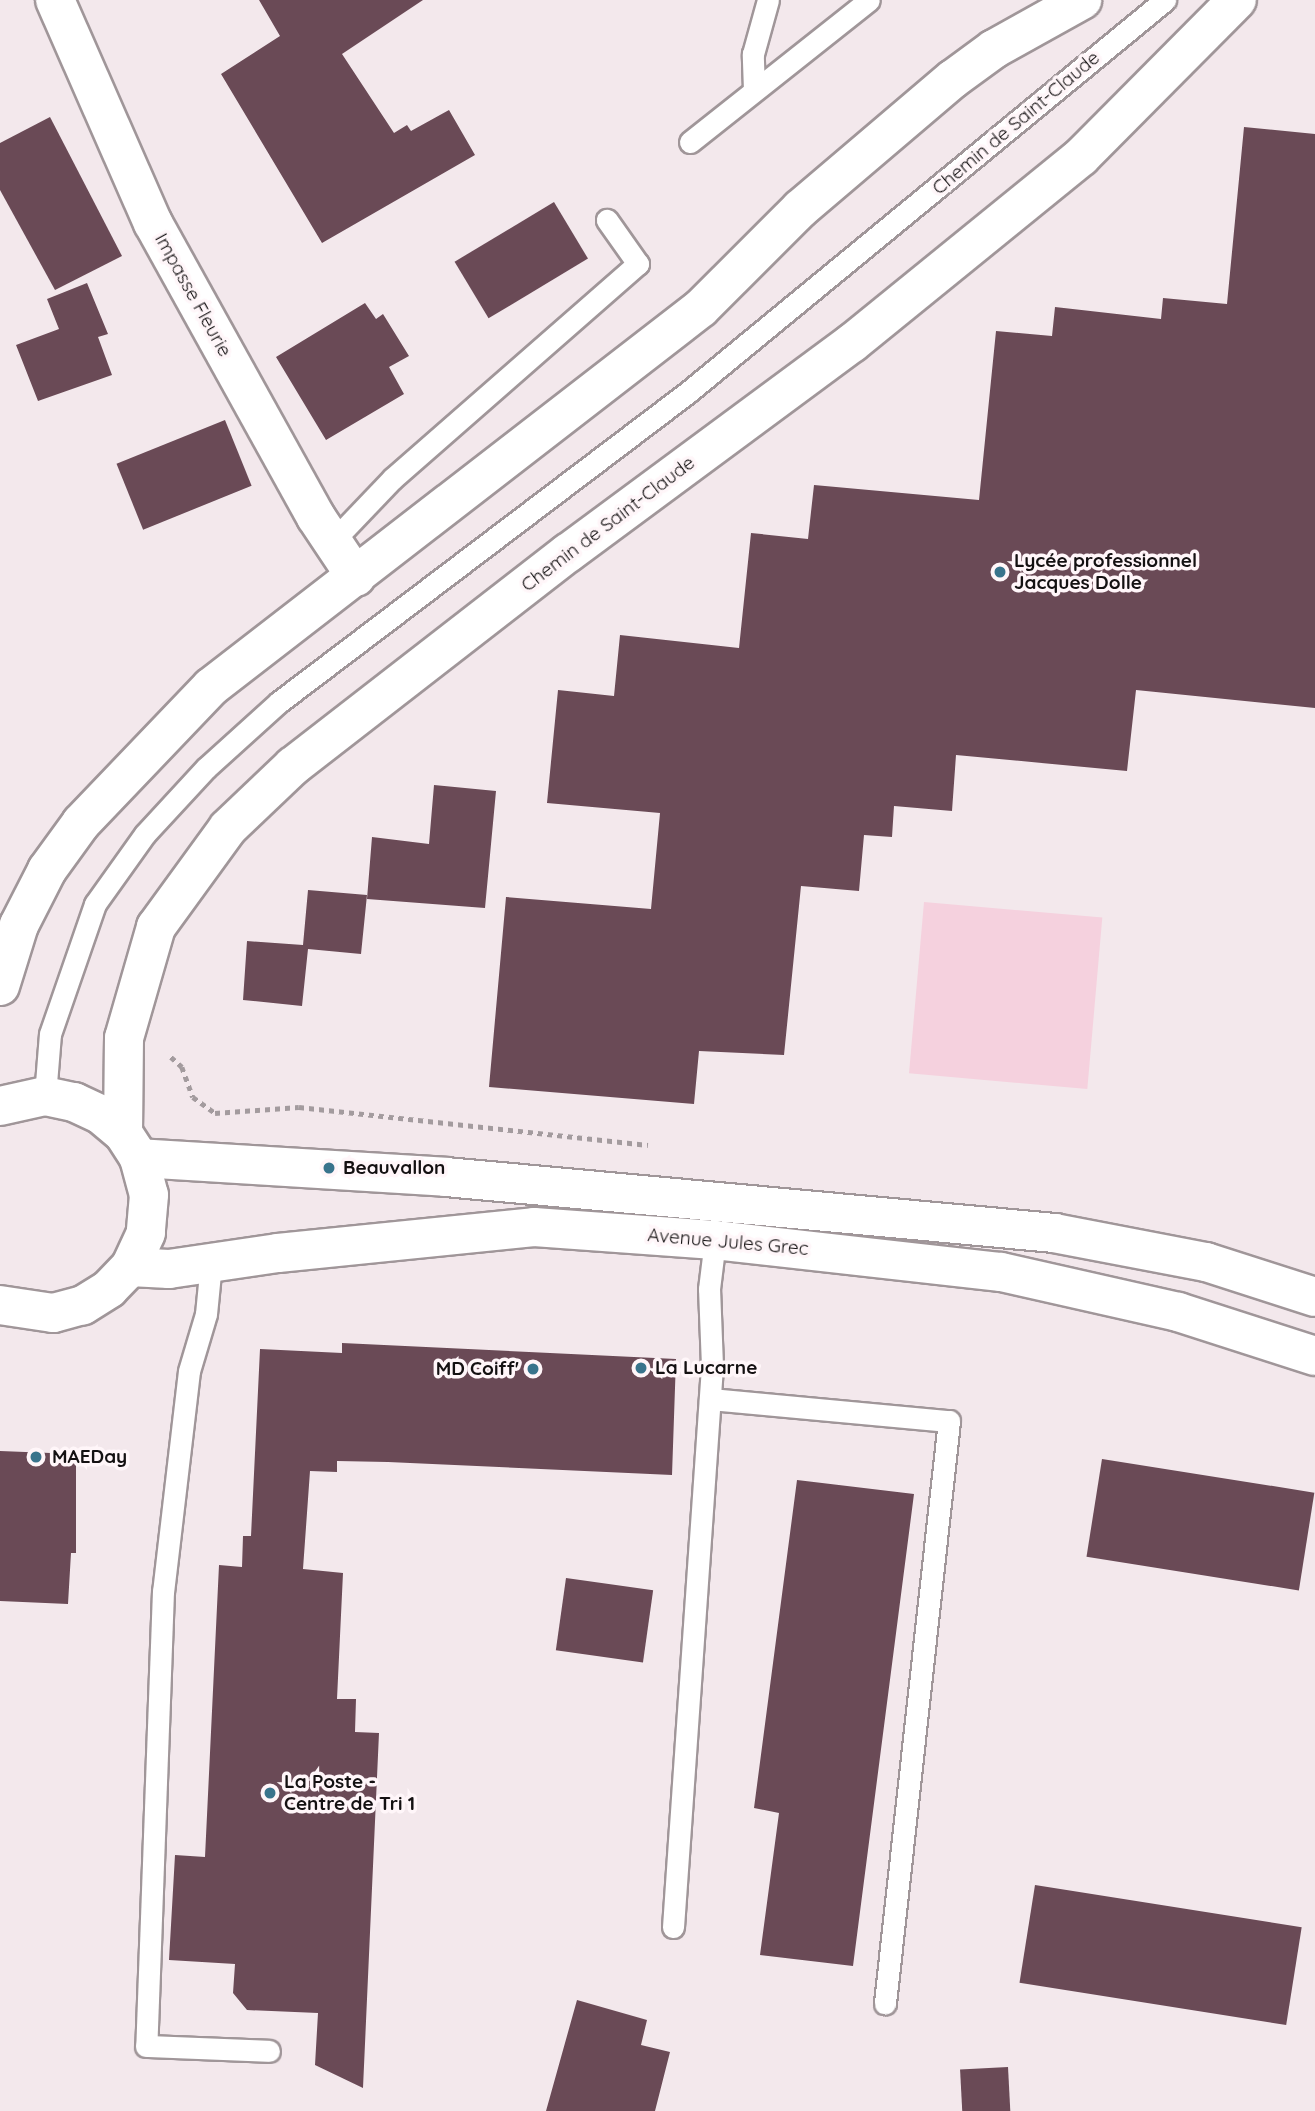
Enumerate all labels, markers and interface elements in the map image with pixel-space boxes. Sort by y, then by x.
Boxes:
street label: Chemin de Saint-Claude [928,46,1104,200]
street label: Impasse Fleurie [150,229,236,361]
street label: Chemin de Saint-Claude [517,451,699,597]
place label: Lycée professionnel Jacques Dolle [1014,550,1197,594]
marker: Lycée professionnel Jacques Dolle [992,564,1008,580]
place label: Beauvallon [343,1157,445,1179]
marker: Beauvallon [321,1160,337,1176]
street label: Avenue Jules Grec [647,1224,809,1260]
place label: La Lucarne [655,1357,757,1379]
place label: MD Coiff' [436,1358,519,1380]
marker: La Lucarne [633,1360,649,1376]
marker: MD Coiff' [525,1361,541,1377]
place label: MAEDay [52,1446,127,1468]
marker: MAEDay [26,1447,46,1467]
place label: La Poste - Centre de Tri 1 [284,1771,415,1815]
marker: La Poste - Centre de Tri 1 [262,1785,278,1801]

